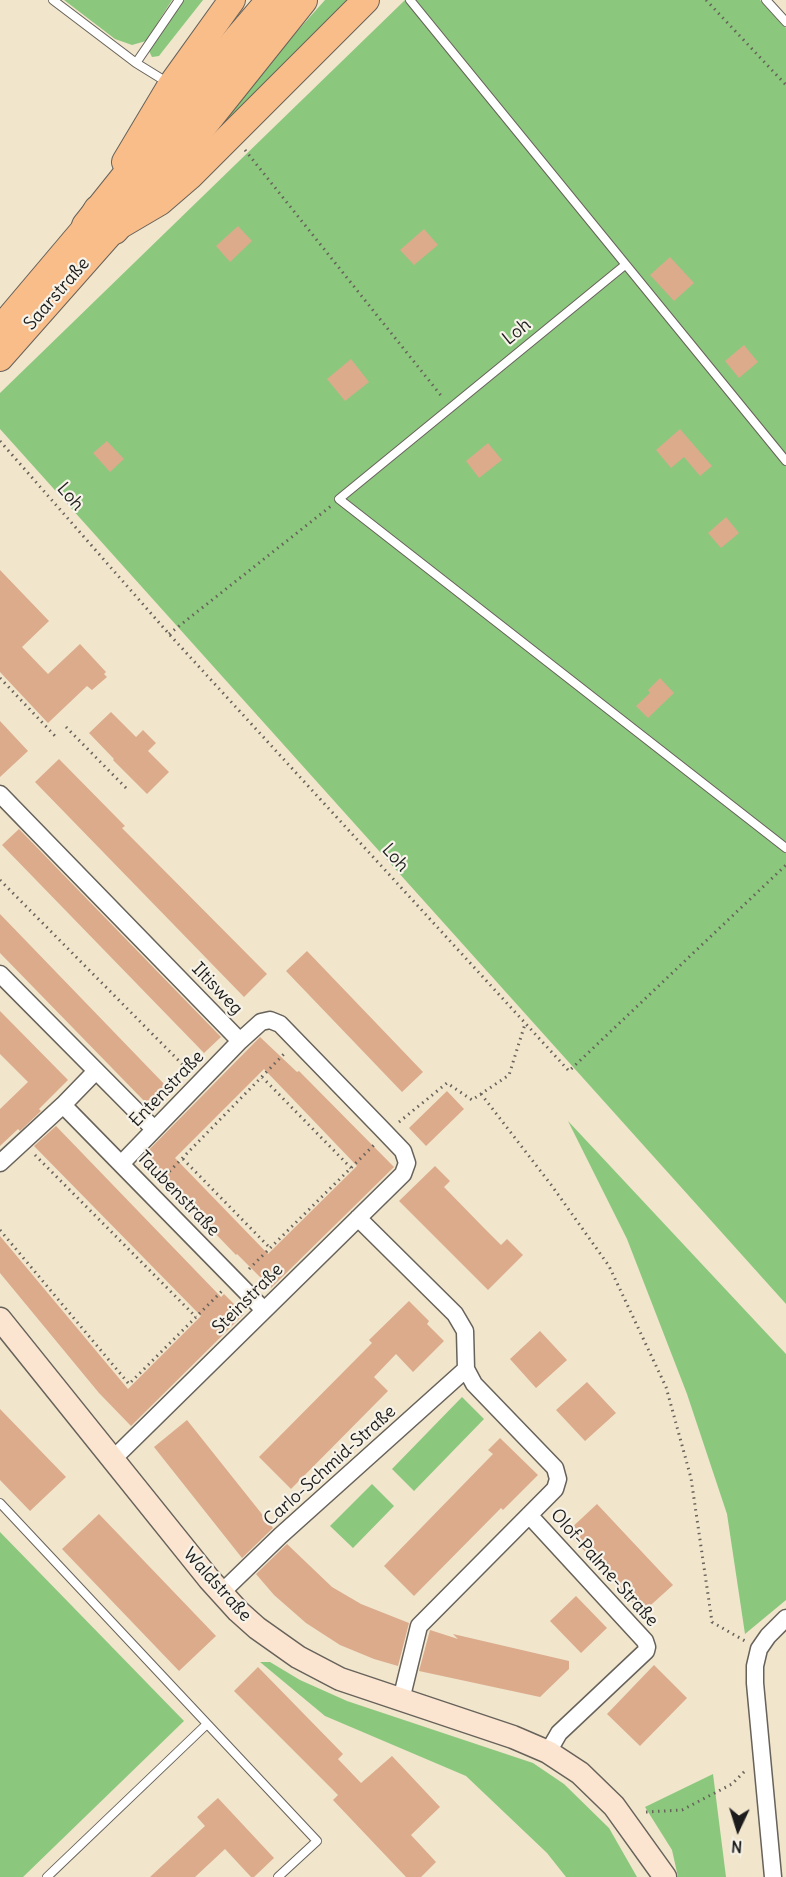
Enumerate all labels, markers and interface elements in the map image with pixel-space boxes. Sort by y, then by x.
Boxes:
street label: Saarstraße [20,253,94,335]
street label: Loh [499,314,535,350]
street label: Loh [52,479,88,515]
street label: Loh [377,840,413,876]
street label: Iltisweg [187,958,247,1020]
street label: Entenstraße [125,1046,209,1132]
street label: Taubenstraße [132,1147,224,1241]
street label: Steinstraße [208,1259,288,1339]
street label: Carlo-Schmid-Straße [259,1401,401,1531]
street label: Olof-Palme-Straße [545,1505,663,1631]
street label: Waldstraße [178,1544,256,1626]
north arrow [708,1799,768,1859]
text: N [731,1837,743,1857]

